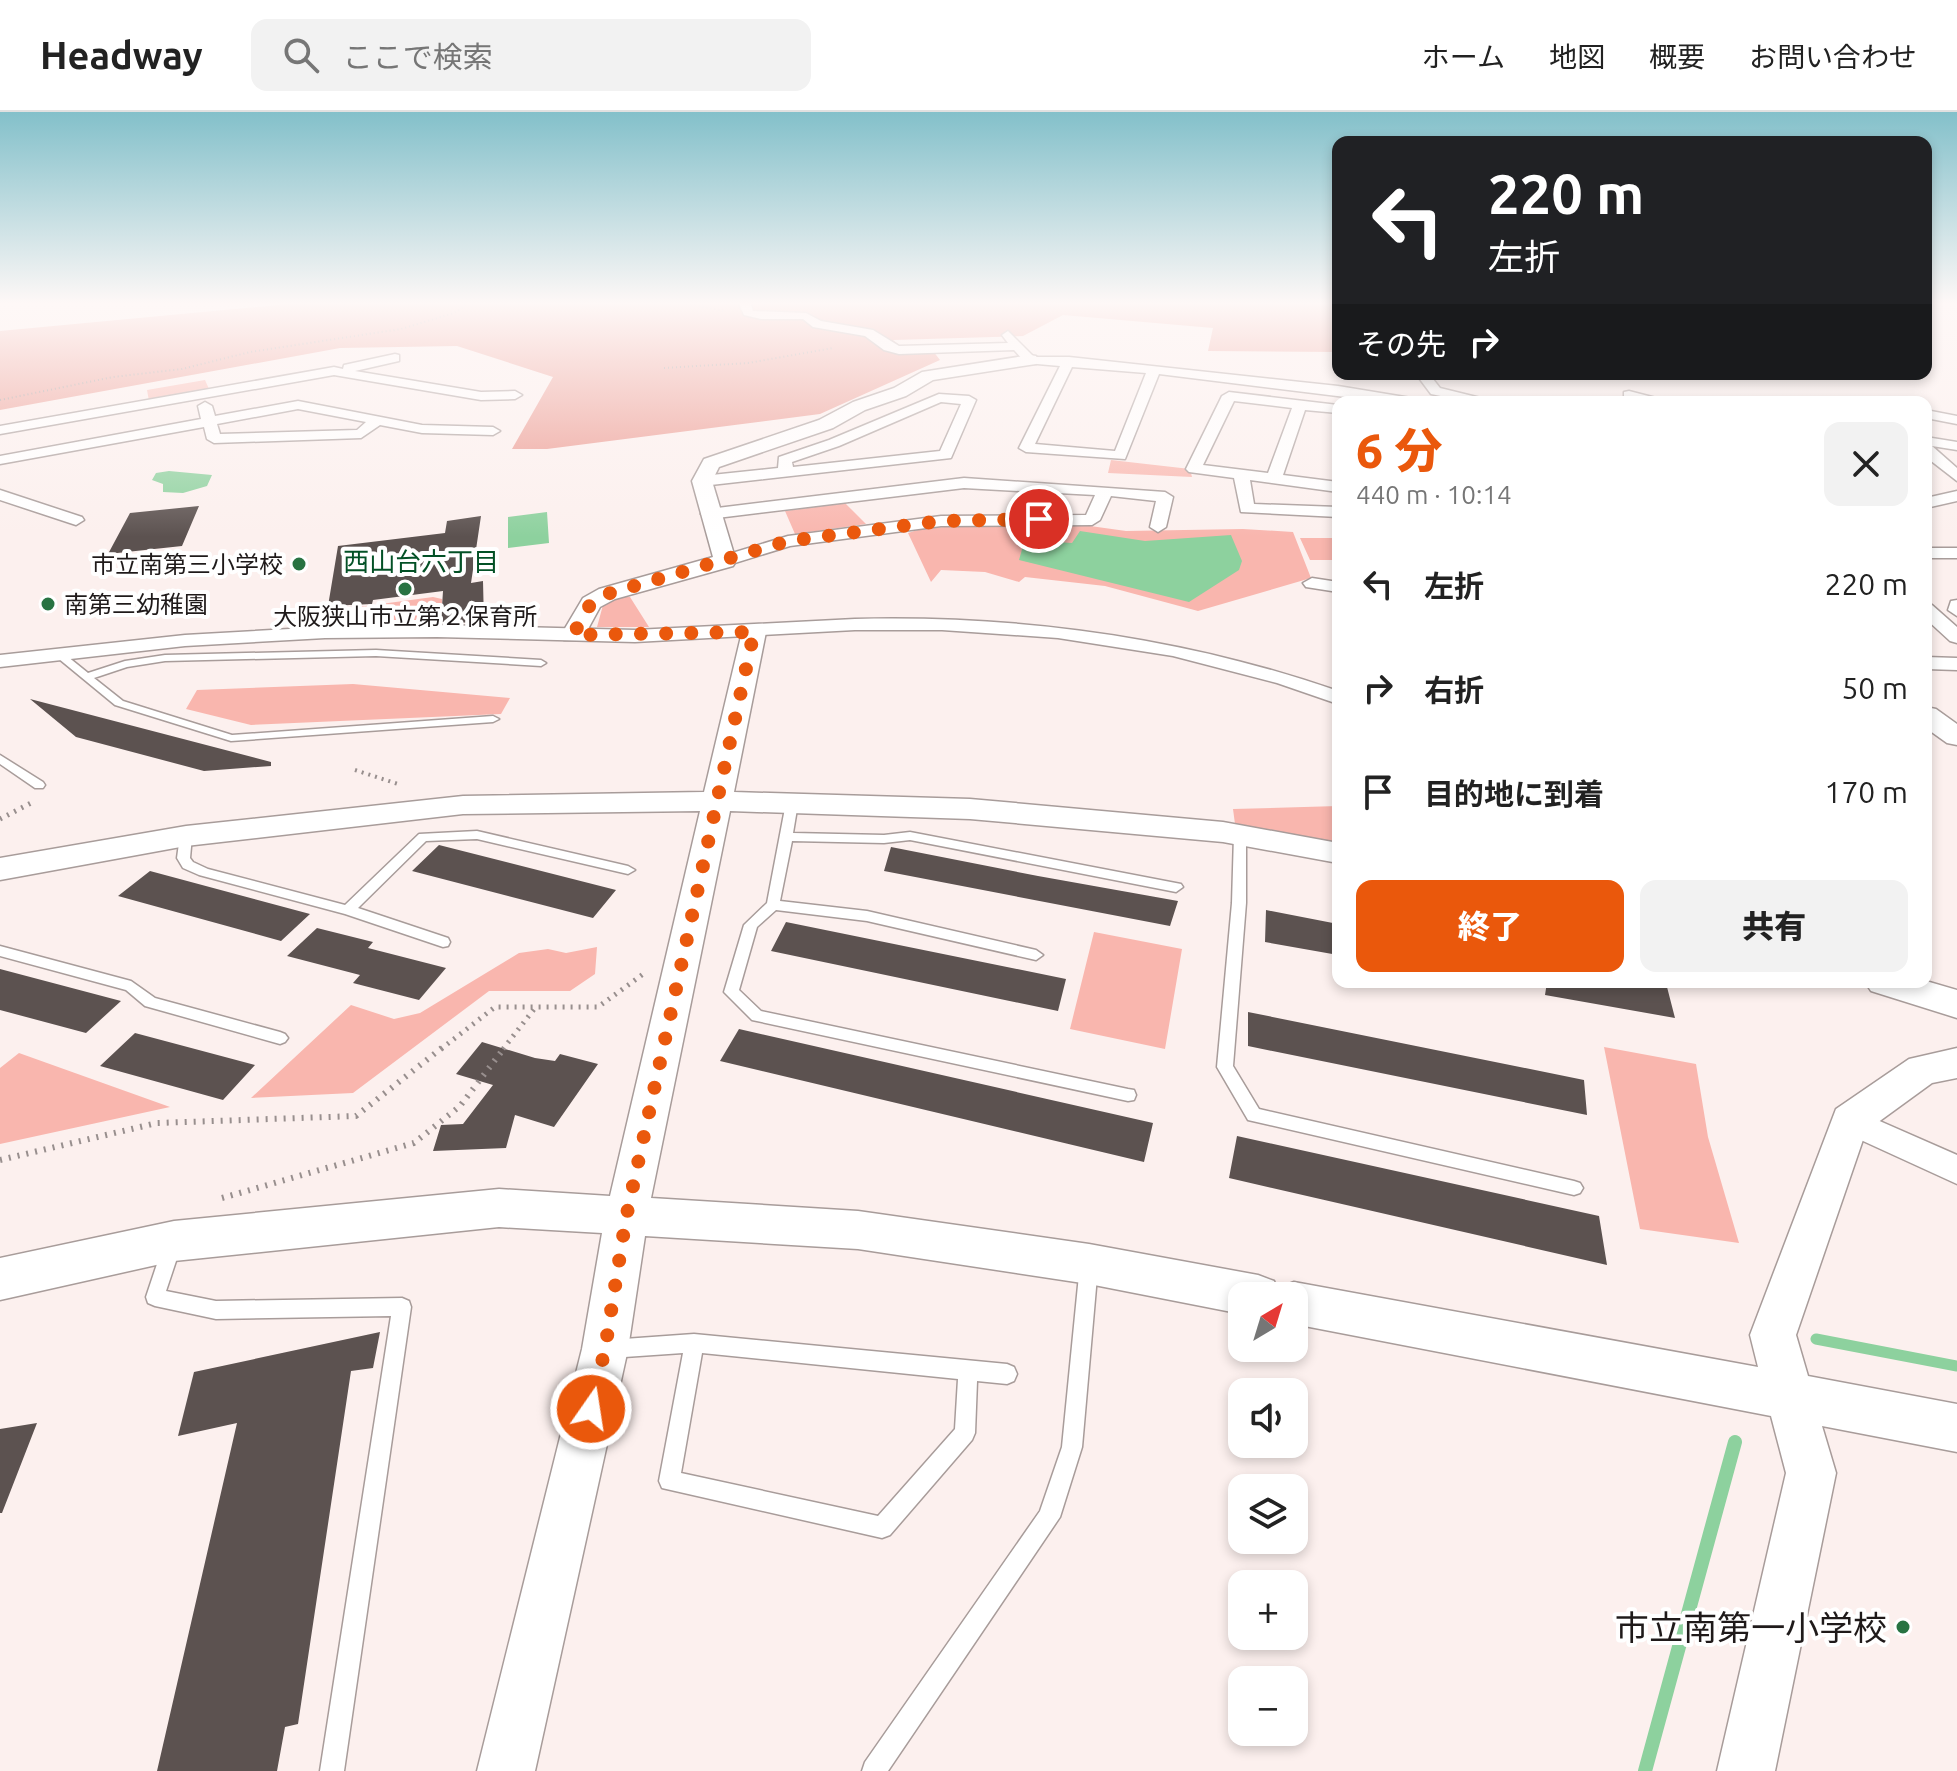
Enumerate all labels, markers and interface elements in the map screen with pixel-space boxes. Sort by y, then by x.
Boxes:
search box [251,19,811,91]
icon: search [279,33,323,77]
text: Headway [40,34,203,76]
text: ここで検索 [343,40,493,74]
text: ホーム [1422,41,1505,72]
text: 地図 [1549,41,1605,72]
text: 概要 [1649,41,1705,72]
text: お問い合わせ [1749,41,1917,72]
text: 220 m [1488,162,1644,225]
icon: left [1356,168,1460,272]
text: 左折 [1488,236,1560,277]
icon: right [1462,320,1506,364]
text: その先 [1356,327,1446,361]
button: close [1824,422,1908,506]
text: 6 分 [1356,423,1443,477]
text: 440 m · 10:14 [1356,480,1512,509]
pin [1005,485,1073,553]
icon: arrive [1017,497,1061,541]
district label: 西山台六丁目 [343,547,499,576]
place label: 市立南第三小学校 [91,551,283,578]
marker: 市立南第三小学校 [290,555,308,573]
icon: left [1356,562,1400,606]
text: 220 m [1824,567,1908,601]
text: 左折 [1424,569,1484,603]
marker: 大阪狭山市立第２保育所 [396,580,414,598]
place label: 南第三幼稚園 [64,591,208,618]
marker: 南第三幼稚園 [39,595,57,613]
place label: 大阪狭山市立第２保育所 [273,603,537,630]
icon: right [1356,666,1400,710]
text: 50 m [1841,671,1908,705]
text: 右折 [1424,673,1484,707]
icon: arrive [1356,770,1400,814]
text: 170 m [1824,775,1908,809]
text: 目的地に到着 [1424,777,1604,811]
button: 終了 [1356,880,1624,972]
button: 共有 [1640,880,1908,972]
north arrow [1228,1282,1308,1362]
map controls [1228,1282,1308,1746]
position arrow [549,1367,633,1451]
button: sound [1228,1378,1308,1458]
button: layers [1228,1474,1308,1554]
button: + [1228,1570,1308,1650]
place label: 市立南第一小学校 [1615,1608,1887,1646]
marker: 市立南第一小学校 [1894,1618,1912,1636]
button: − [1228,1666,1308,1746]

